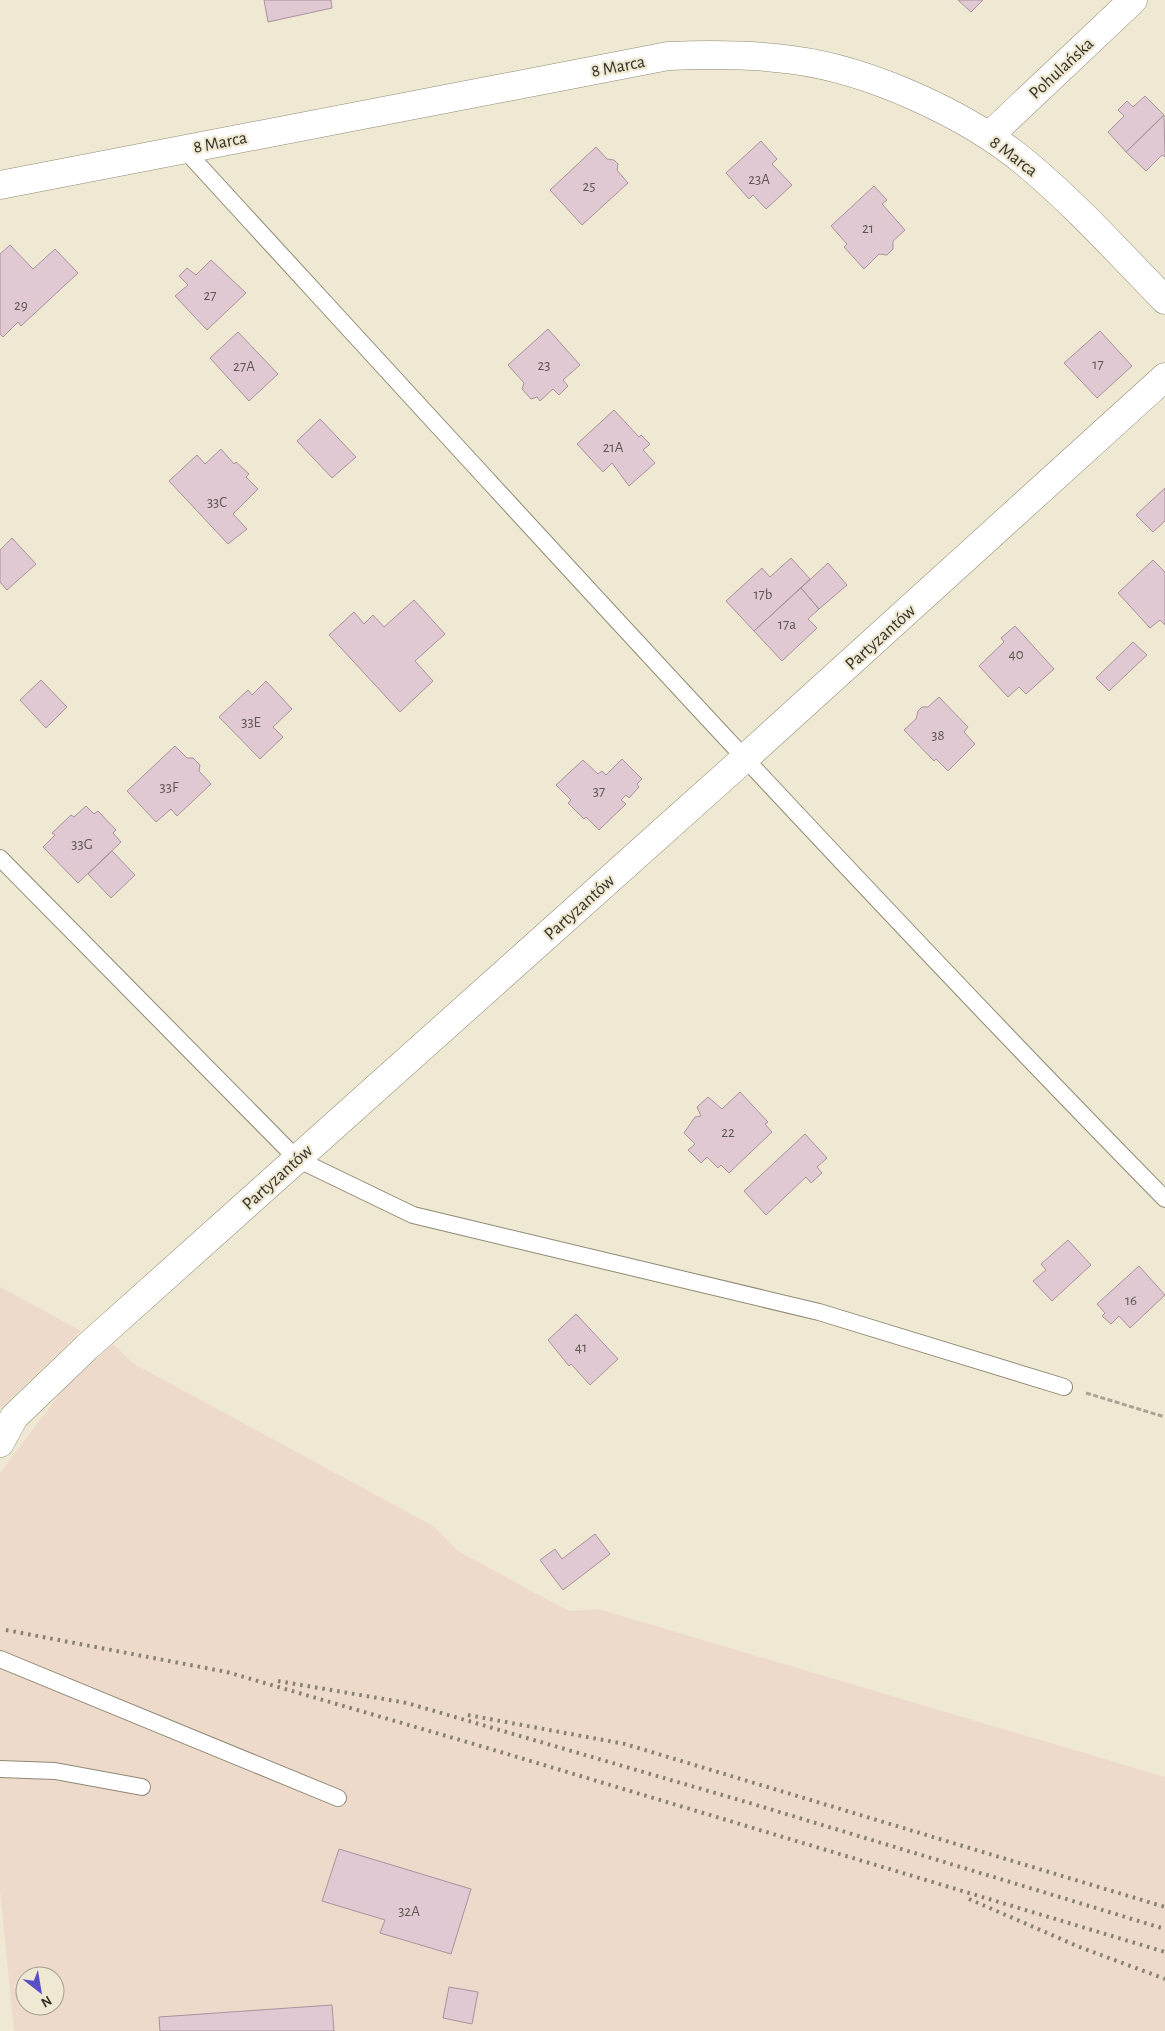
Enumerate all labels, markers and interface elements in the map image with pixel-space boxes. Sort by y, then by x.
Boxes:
street label: Pohulańska [1026,35,1097,103]
street label: 8 Marca [590,53,647,81]
street label: 8 Marca [192,129,249,157]
street label: 8 Marca [986,133,1041,180]
house number: 23A [748,172,770,187]
house number: 25 [582,179,596,194]
house number: 21 [862,221,874,236]
house number: 27 [203,288,217,303]
house number: 29 [14,298,28,313]
house number: 17 [1092,357,1104,372]
house number: 23 [537,358,551,373]
house number: 27A [233,359,255,374]
house number: 21A [603,440,624,455]
house number: 33C [207,495,227,510]
house number: 17b [753,587,773,602]
street label: Partyzantów [842,602,919,674]
house number: 17a [778,617,796,632]
house number: 40 [1008,647,1024,662]
house number: 33E [241,715,261,730]
house number: 38 [931,728,945,743]
house number: 33F [160,780,179,795]
house number: 37 [593,784,605,799]
house number: 33G [71,837,93,852]
street label: Partyzantów [541,872,618,944]
house number: 22 [721,1125,735,1140]
street label: Partyzantów [239,1142,316,1214]
house number: 16 [1125,1293,1137,1308]
house number: 41 [575,1340,587,1355]
house number: 32A [398,1904,420,1919]
north arrow [15,1966,65,2016]
text: N [38,1993,54,2010]

